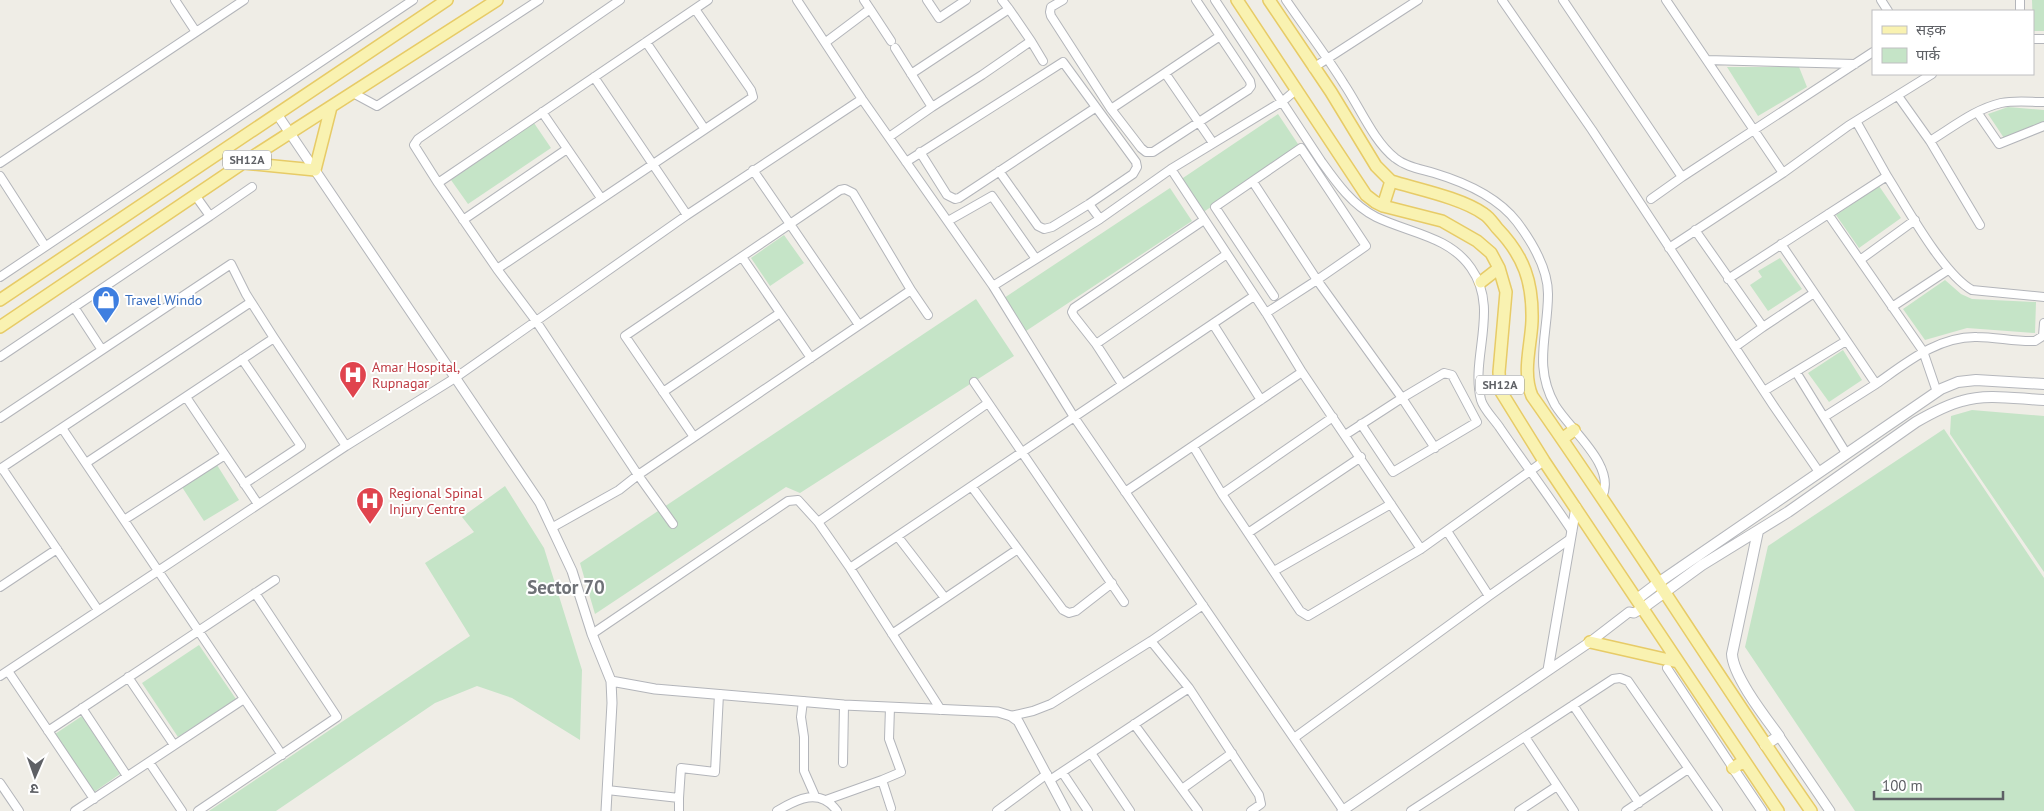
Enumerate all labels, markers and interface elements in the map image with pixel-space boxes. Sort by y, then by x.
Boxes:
legend [1872,10,2034,75]
text: सड़क [1916,20,1946,39]
text: पार्क [1916,45,1940,64]
road number: SH12A [223,150,271,170]
shop icon: Travel Windo [91,285,121,324]
place label: Travel Windo [125,291,202,309]
place label: Amar Hospital, Rupnagar [372,358,460,392]
hospital icon: Amar Hospital, Rupnagar [338,360,368,399]
road number: SH12A [1476,376,1524,394]
place label: Regional Spinal Injury Centre [389,484,482,518]
hospital icon: Regional Spinal Injury Centre [355,486,385,525]
district label: Sector 70 [527,575,605,599]
north arrow [10,751,60,801]
scale bar [1874,768,2003,800]
text: 100 m [1882,776,1923,795]
text: उ [29,780,39,798]

